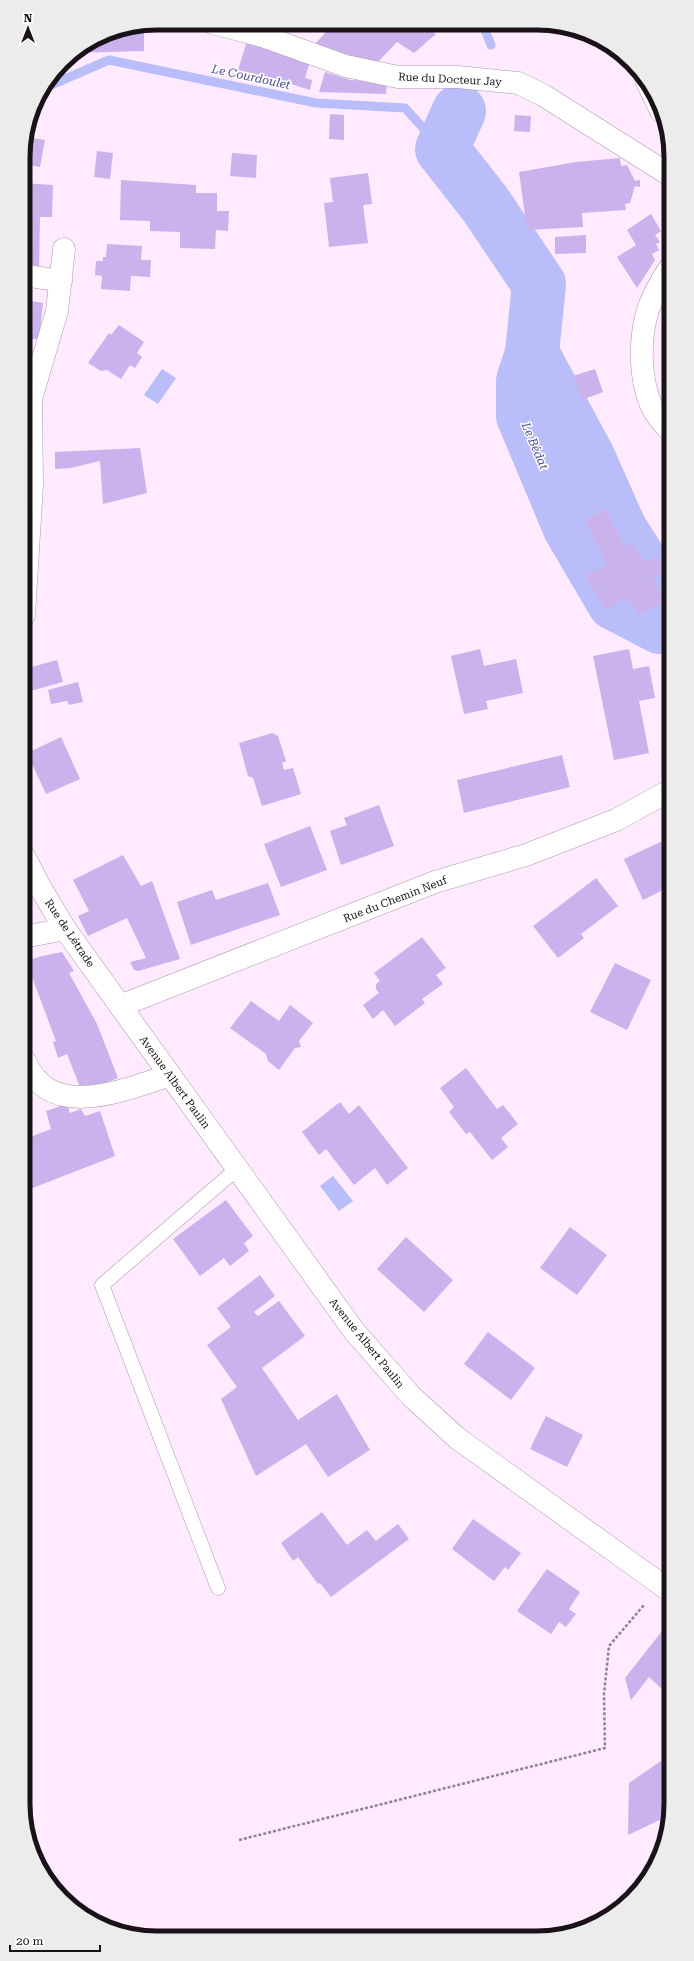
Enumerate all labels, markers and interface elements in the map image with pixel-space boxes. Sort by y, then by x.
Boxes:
north arrow [8,8,48,48]
text: N [24,12,33,25]
water label: Le Courdoulet [209,62,292,92]
street label: Rue du Docteur Jay [398,70,503,89]
water label: Le Bédat [518,419,551,472]
street label: Rue du Chemin Neuf [341,873,450,925]
street label: Rue de Létrade [42,897,97,970]
street label: Avenue Albert Paulin [136,1033,213,1131]
street label: Avenue Albert Paulin [326,1296,407,1391]
scale bar [10,1927,100,1953]
text: 20 m [16,1934,43,1948]

